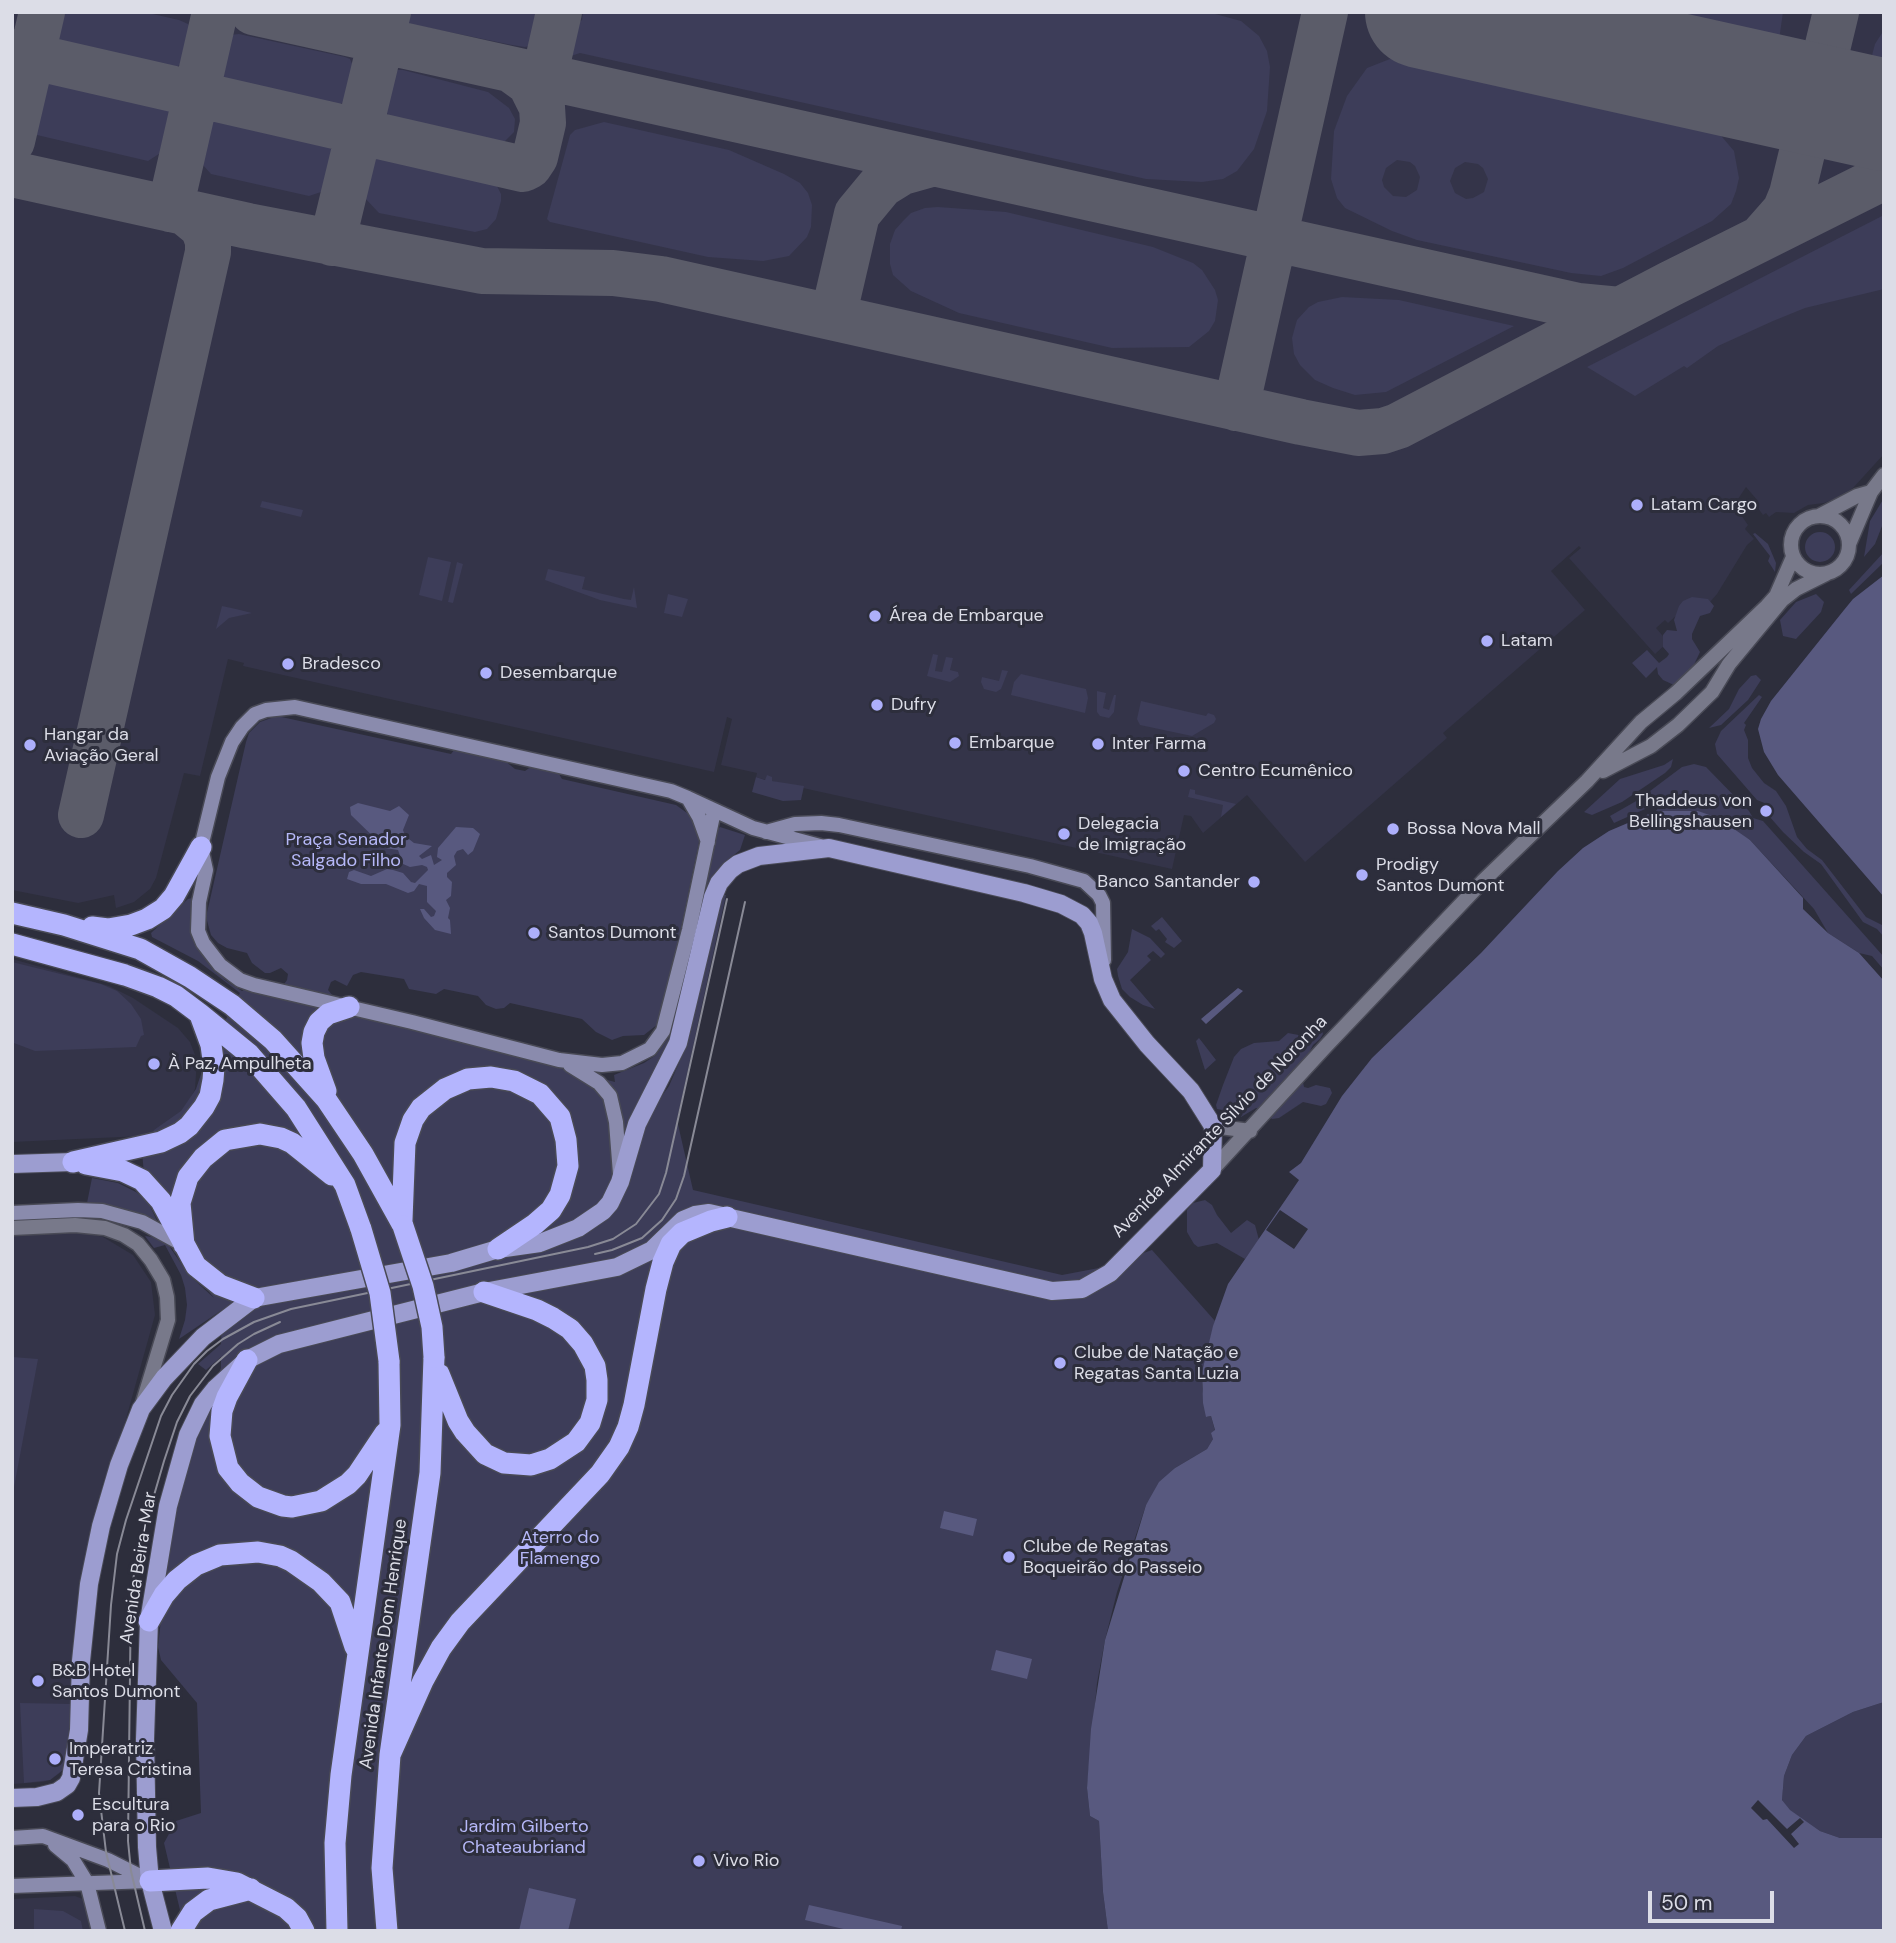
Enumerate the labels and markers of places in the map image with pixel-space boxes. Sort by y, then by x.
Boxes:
place label: Latam Cargo [1651,494,1757,516]
marker: Latam Cargo [1629,497,1645,513]
place label: Área de Embarque [889,605,1044,627]
marker: Área de Embarque [867,608,883,624]
place label: Latam [1501,630,1553,652]
marker: Latam [1479,633,1495,649]
place label: Bradesco [302,653,381,675]
marker: Bradesco [280,656,296,672]
place label: Desembarque [500,662,617,684]
marker: Desembarque [478,665,494,681]
place label: Dufry [891,694,936,716]
marker: Dufry [869,697,885,713]
place label: Hangar da Aviação Geral [44,724,159,766]
place label: Embarque [969,732,1054,754]
place label: Inter Farma [1112,733,1206,755]
marker: Embarque [947,735,963,751]
marker: Inter Farma [1090,736,1106,752]
marker: Hangar da Aviação Geral [22,737,38,753]
place label: Centro Ecumênico [1198,760,1353,782]
marker: Centro Ecumênico [1176,763,1192,779]
place label: Thaddeus von Bellingshausen [1629,790,1752,832]
marker: Thaddeus von Bellingshausen [1758,803,1774,819]
place label: Delegacia de Imigração [1078,813,1186,856]
place label: Bossa Nova Mall [1407,818,1540,840]
marker: Bossa Nova Mall [1385,821,1401,837]
marker: Delegacia de Imigração [1056,826,1072,842]
place label: Prodigy Santos Dumont [1376,854,1505,896]
marker: Prodigy Santos Dumont [1354,867,1370,883]
place label: Banco Santander [1097,871,1240,893]
marker: Banco Santander [1246,874,1262,890]
place label: Santos Dumont [548,922,677,944]
marker: Santos Dumont [526,925,542,941]
place label: À Paz, Ampulheta [168,1053,312,1075]
marker: À Paz, Ampulheta [146,1056,162,1072]
place label: Clube de Natação e Regatas Santa Luzia [1074,1342,1239,1384]
marker: Clube de Natação e Regatas Santa Luzia [1052,1355,1068,1371]
place label: Clube de Regatas Boqueirão do Passeio [1023,1536,1202,1578]
marker: Clube de Regatas Boqueirão do Passeio [1001,1549,1017,1565]
place label: B&B Hotel Santos Dumont [52,1660,181,1702]
marker: B&B Hotel Santos Dumont [30,1673,46,1689]
place label: Imperatriz Teresa Cristina [69,1738,192,1780]
marker: Imperatriz Teresa Cristina [47,1751,63,1767]
place label: Escultura para o Rio [92,1794,175,1836]
marker: Escultura para o Rio [70,1807,86,1823]
place label: Vivo Rio [713,1850,780,1872]
marker: Vivo Rio [691,1853,707,1869]

